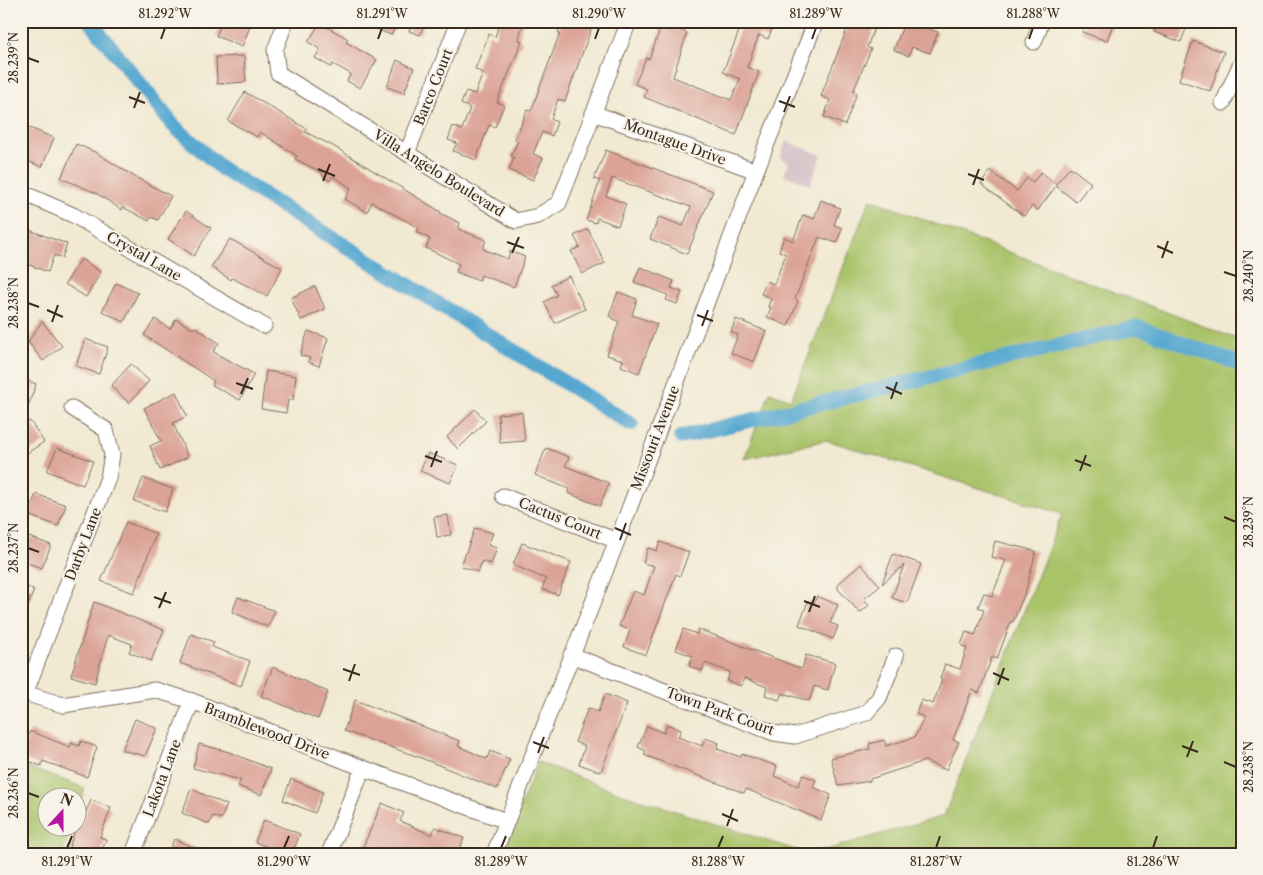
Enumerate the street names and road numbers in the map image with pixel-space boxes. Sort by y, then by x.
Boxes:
street label: Barco Court [409,46,457,128]
street label: Montague Drive [621,115,729,169]
street label: Villa Angelo Boulevard [369,125,508,221]
street label: Crystal Lane [103,227,185,285]
street label: Missouri Avenue [627,383,683,493]
street label: Cactus Court [516,493,604,543]
street label: Darby Lane [61,505,105,583]
street label: Town Park Court [663,683,777,739]
street label: Bramblewood Drive [202,699,333,763]
street label: Lakota Lane [139,736,185,819]

